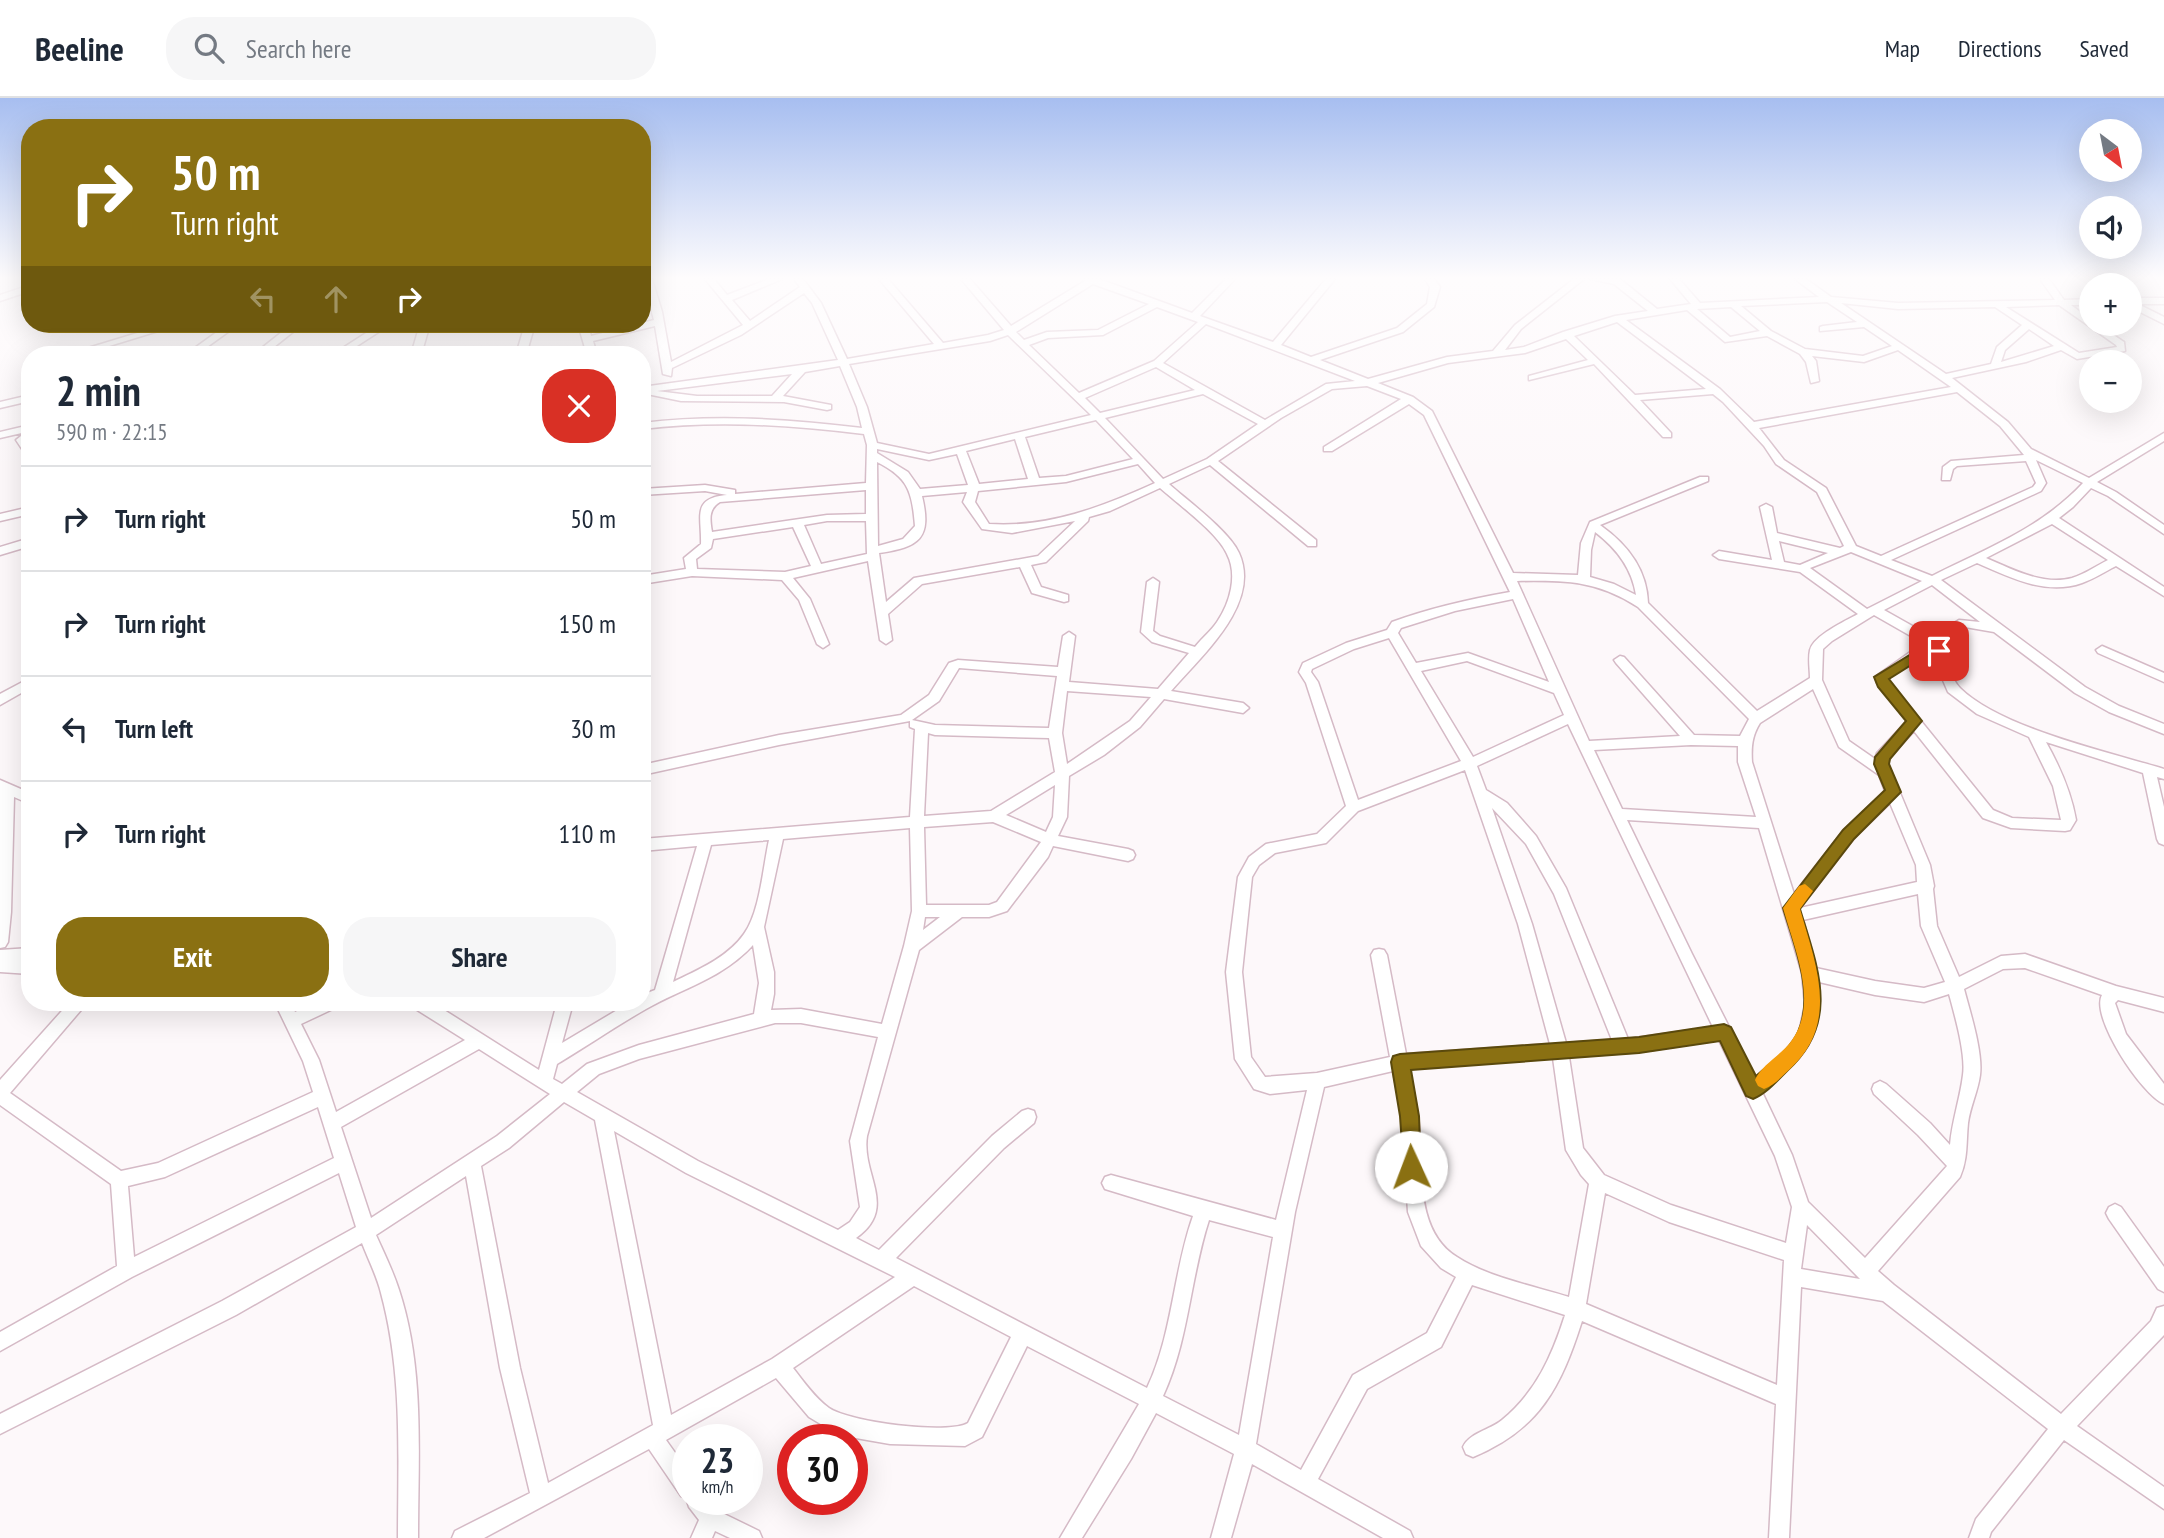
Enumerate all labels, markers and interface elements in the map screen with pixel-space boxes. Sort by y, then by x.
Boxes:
search box [166,17,656,80]
text: Beeline [35,27,124,70]
icon: search [190,29,228,67]
text: Search here [246,32,351,65]
text: Map [1885,33,1920,64]
text: Directions [1958,33,2042,64]
text: Saved [2080,33,2129,64]
north arrow [2079,119,2142,182]
map controls [2079,119,2142,413]
text: 50 m [171,140,260,204]
icon: right [56,147,147,238]
button: sound [2079,196,2142,259]
text: Turn right [171,202,279,244]
button: + [2079,273,2142,336]
icon: left [244,280,282,318]
icon: ahead [317,280,355,318]
icon: right [390,280,428,318]
button: − [2079,350,2142,413]
text: 2 min [56,363,141,418]
button: close [542,369,616,443]
text: 590 m · 22:15 [56,417,168,446]
icon: right [56,500,94,538]
text: Turn right [115,502,206,535]
text: 50 m [570,502,616,535]
icon: right [56,605,94,643]
text: Turn right [115,607,206,640]
text: 150 m [558,607,616,640]
pin [1909,621,1969,681]
icon: arrive [1920,632,1958,670]
icon: left [56,710,94,748]
text: Turn left [115,712,193,745]
text: 30 m [570,712,616,745]
icon: right [56,815,94,853]
text: Turn right [115,817,206,850]
text: 110 m [558,817,616,850]
button: Exit [56,917,329,997]
button: Share [343,917,616,997]
position arrow [1374,1130,1448,1204]
speed limit sign: 30 [777,1424,868,1515]
text: 23 [701,1437,734,1483]
text: km/h [702,1475,733,1498]

